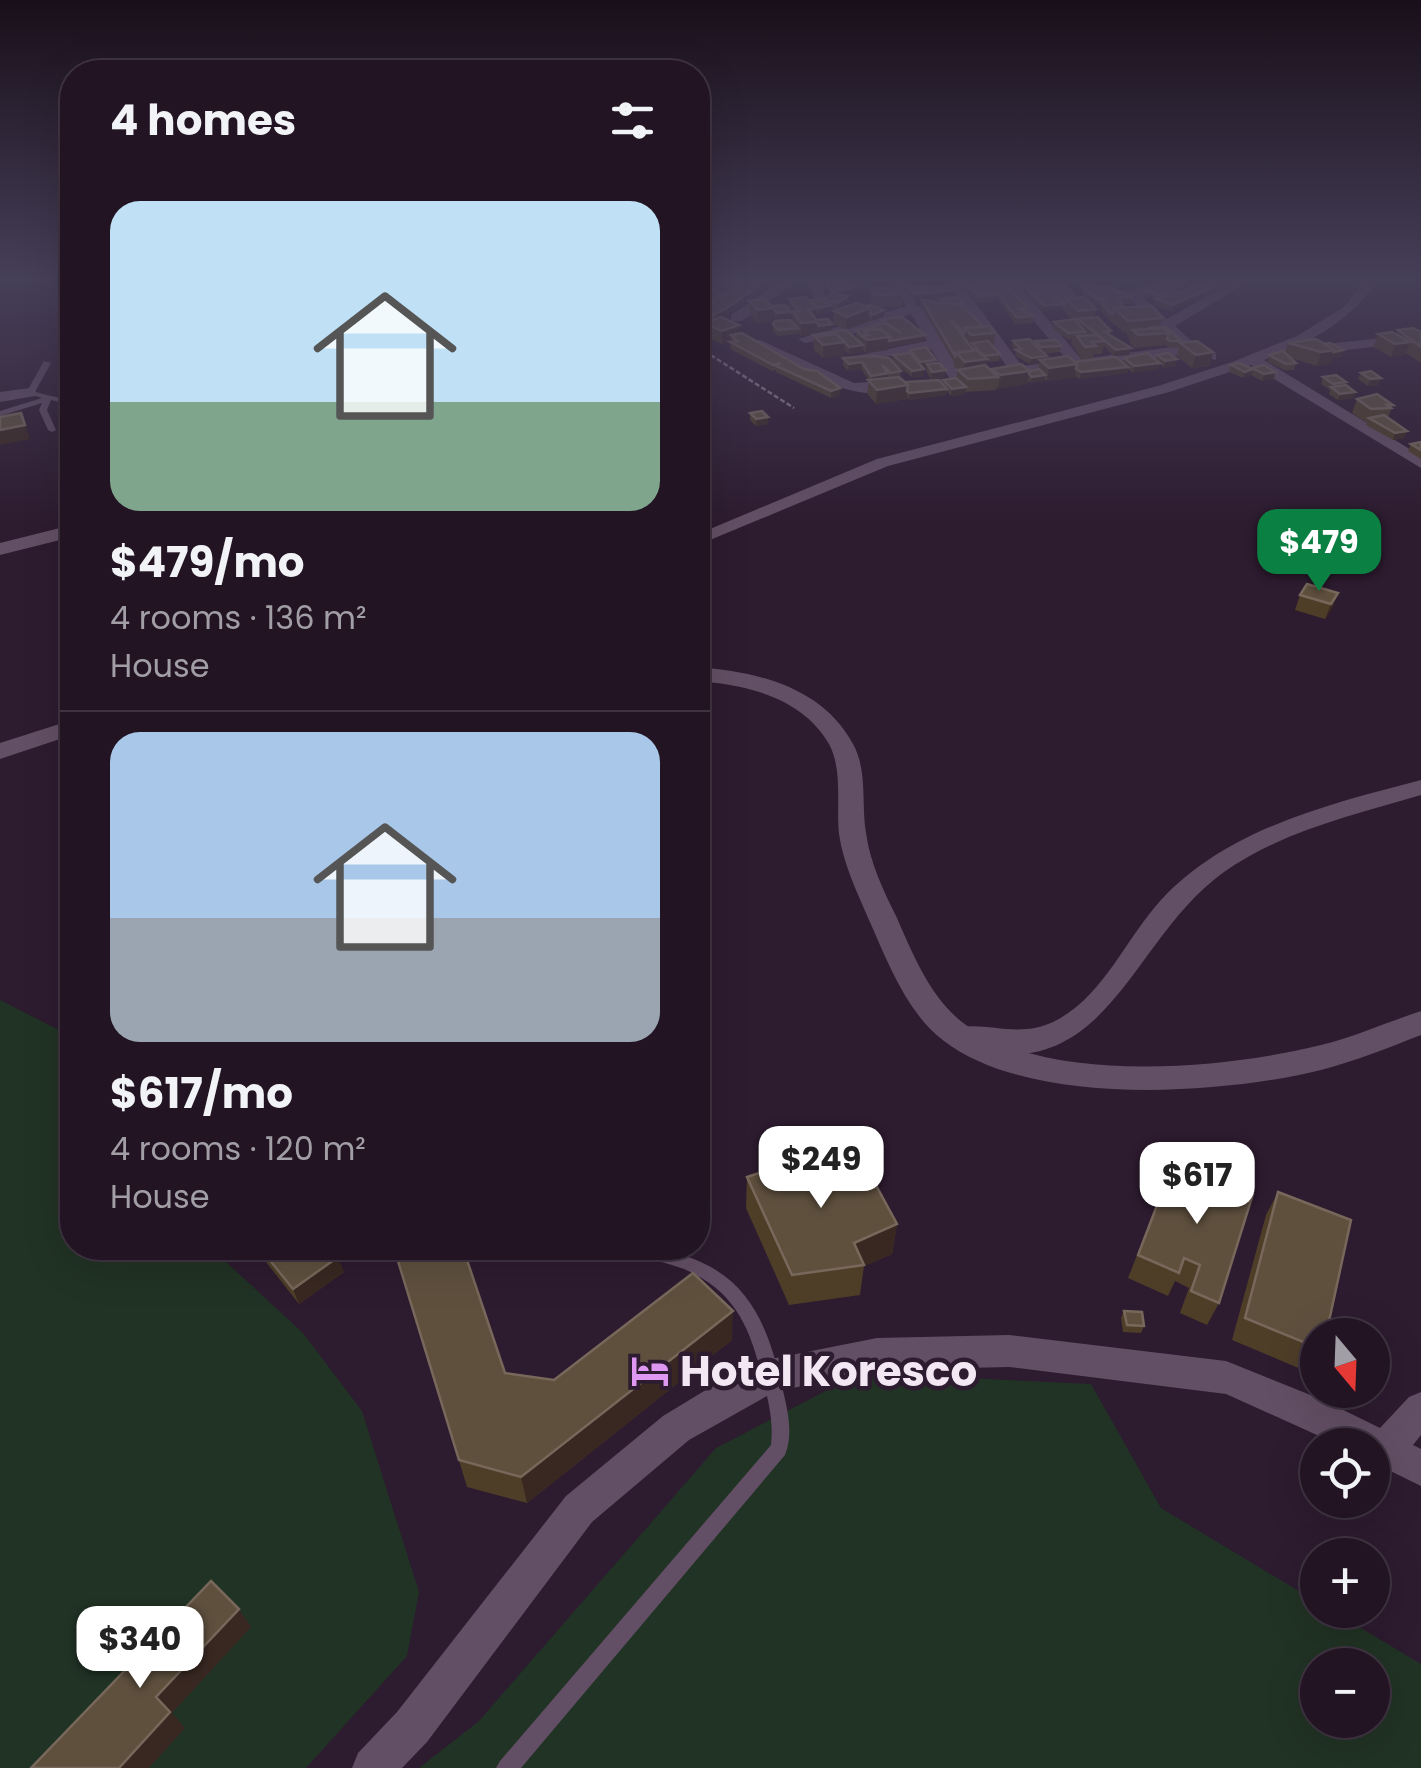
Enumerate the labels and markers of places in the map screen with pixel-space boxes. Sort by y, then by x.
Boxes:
pin: $479 [1260,509,1378,594]
pin: $249 [762,1126,880,1211]
pin: $617 [1138,1142,1256,1227]
place label: Hotel Koresco [680,1342,977,1401]
hotel icon: Hotel Koresco [629,1350,671,1392]
pin: $340 [81,1606,199,1691]

